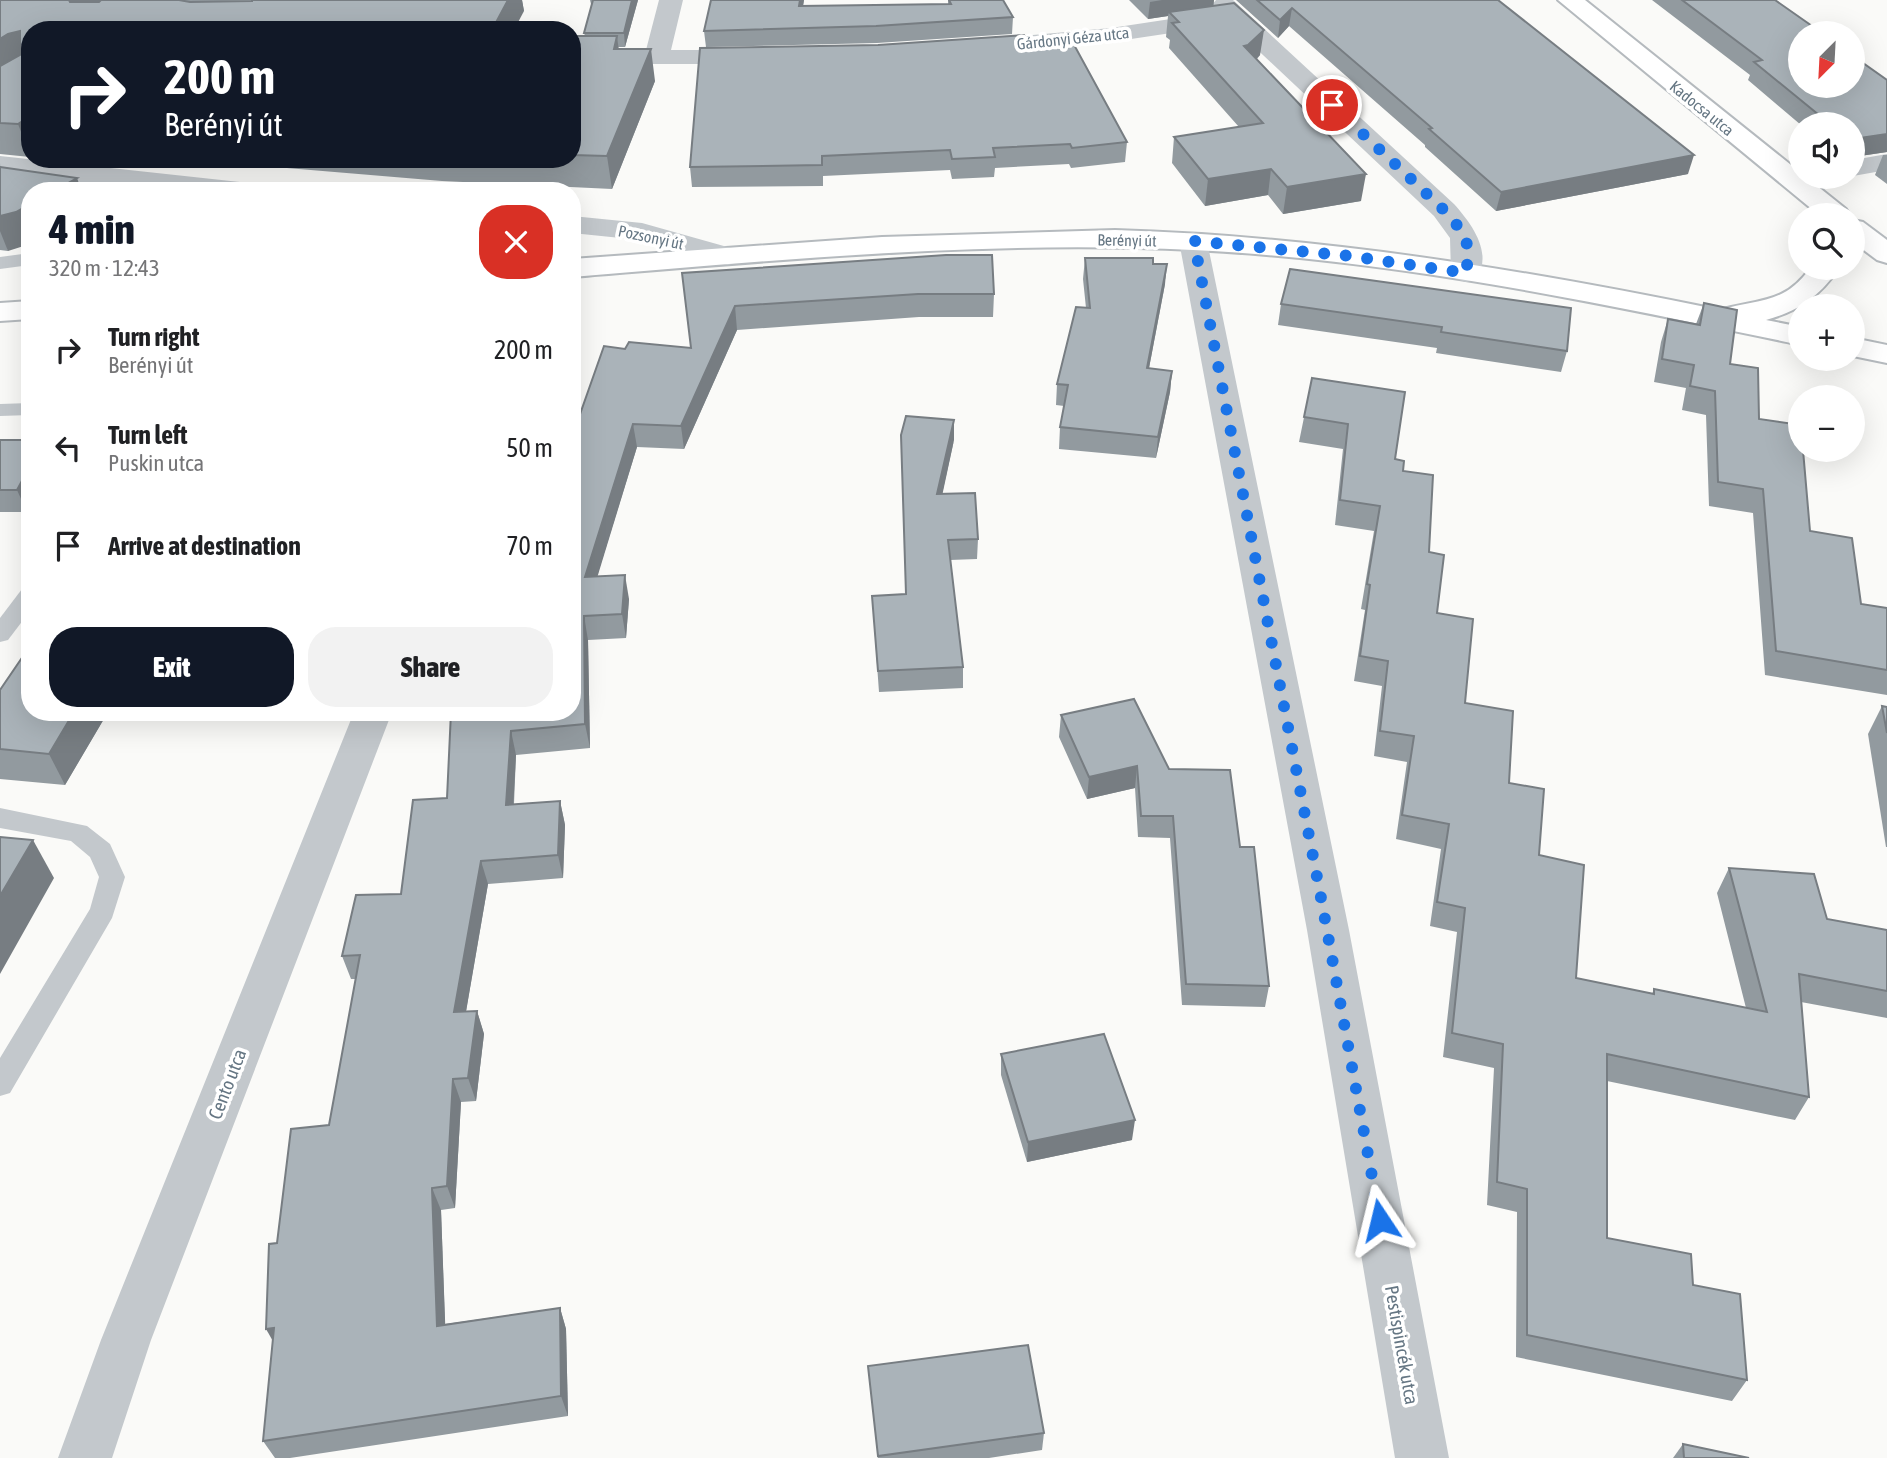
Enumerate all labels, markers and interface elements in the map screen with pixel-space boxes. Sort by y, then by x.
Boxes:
north arrow [1788,21,1866,98]
map controls [1788,21,1865,462]
street label: Gárdonyi Géza utca [1016,23,1130,54]
text: 200 m [164,48,275,104]
icon: right [49,49,140,140]
pin [1302,75,1362,135]
street label: Kadocsa utca [1666,77,1738,139]
icon: arrive [1313,86,1351,124]
text: Berényi út [164,106,283,143]
button: sound [1788,112,1865,189]
button: search [1788,203,1865,280]
text: 4 min [49,205,135,253]
button: close [479,205,553,279]
street label: Pozsonyi út [616,221,686,254]
street label: Berényi út [1097,230,1157,251]
text: 320 m · 12:43 [49,255,160,281]
button: + [1788,294,1865,371]
text: Turn right [108,322,199,352]
icon: right [49,331,87,369]
text: 200 m [494,335,553,365]
text: Berényi út [108,352,193,378]
button: − [1788,385,1865,462]
text: Turn left [108,420,188,450]
icon: left [49,429,87,467]
text: 50 m [506,433,553,463]
text: Puskin utca [108,450,204,476]
icon: arrive [49,527,87,565]
text: Arrive at destination [108,531,301,561]
text: 70 m [506,531,553,561]
button: Exit [49,627,294,707]
button: Share [308,627,553,707]
street label: Cento utca [204,1046,250,1122]
position arrow [1343,1183,1417,1257]
street label: Pestispincék utca [1381,1284,1423,1406]

